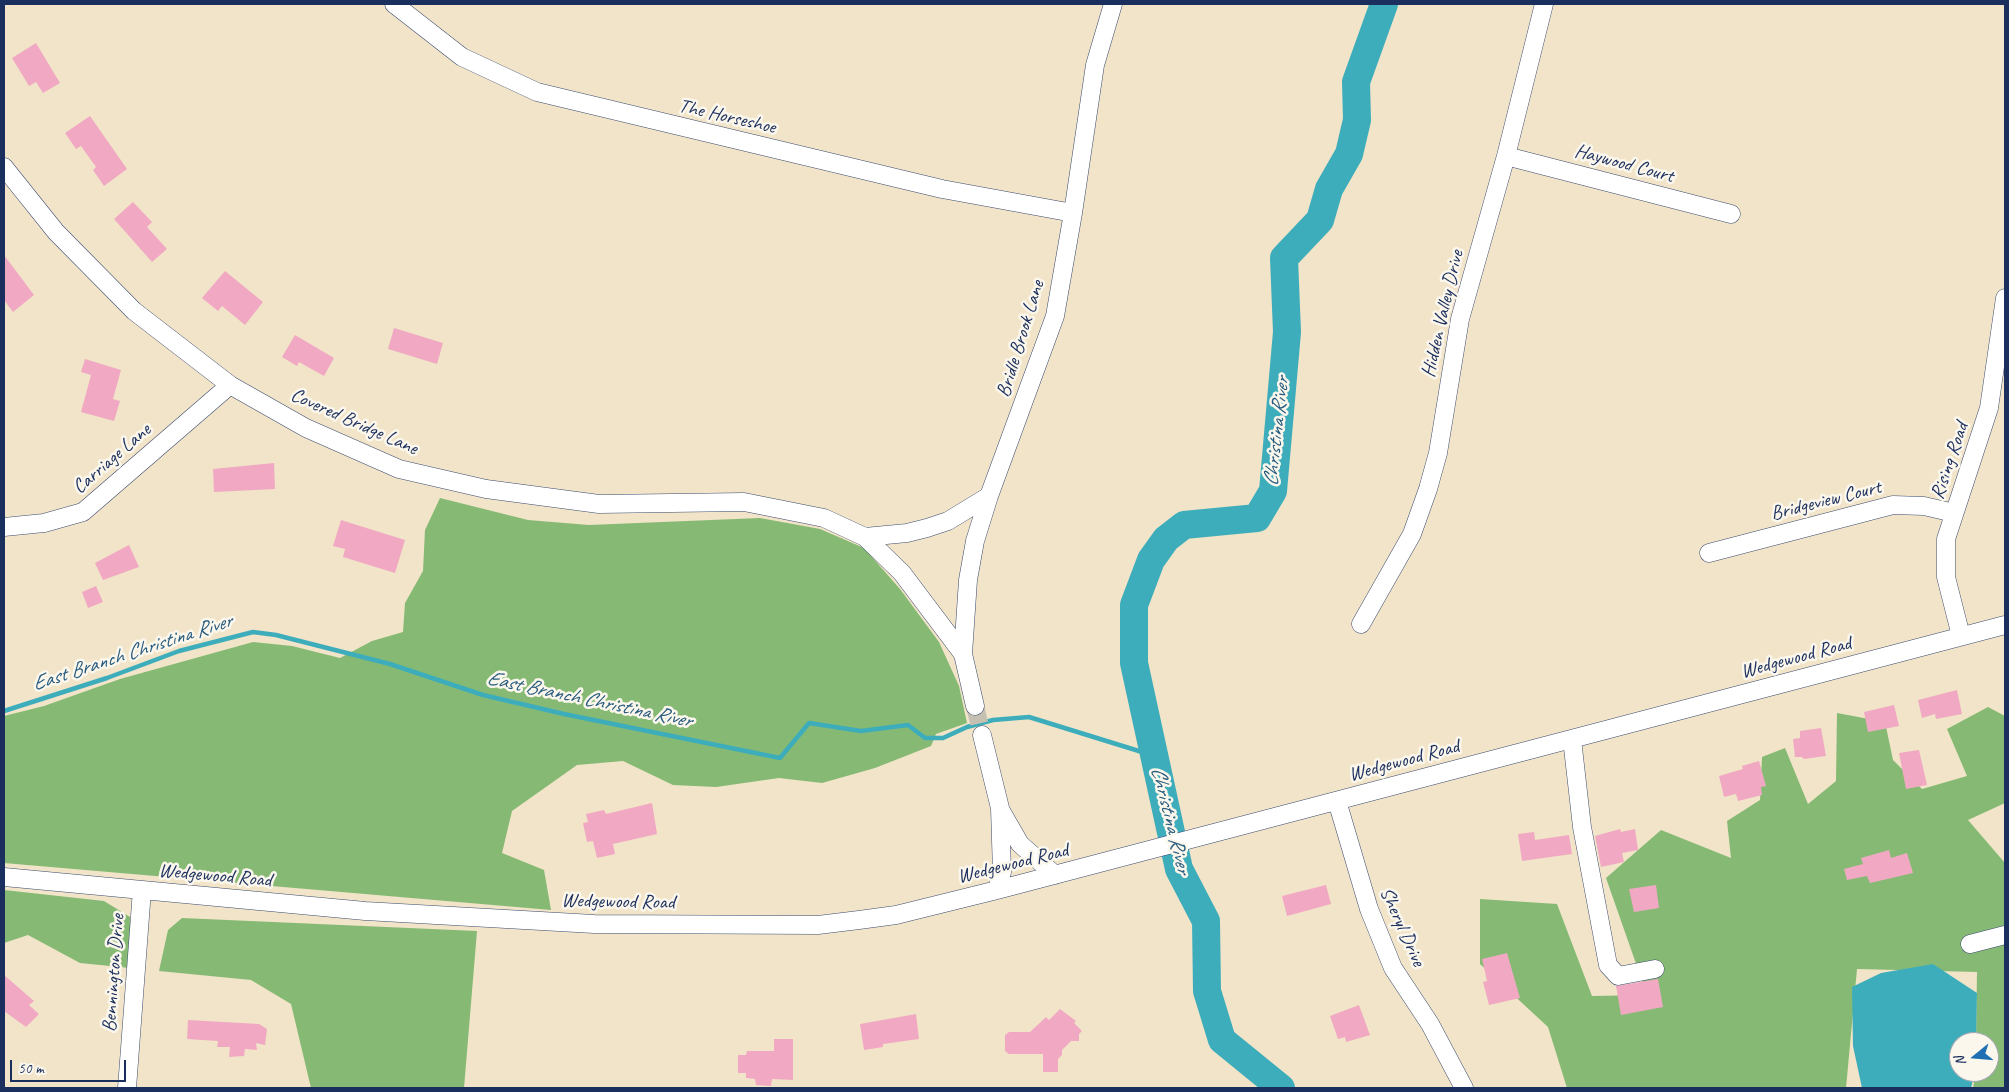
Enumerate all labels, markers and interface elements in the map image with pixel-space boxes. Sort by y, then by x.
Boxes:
street label: The Horseshoe [676,94,778,140]
street label: Haywood Court [1572,139,1676,189]
street label: Hidden Valley Drive [1417,248,1469,380]
street label: Bridle Brook Lane [992,278,1050,400]
water label: Christina River [1259,376,1295,488]
street label: Covered Bridge Lane [287,383,421,461]
street label: Carriage Lane [68,419,156,499]
street label: Rising Road [1926,420,1974,502]
street label: Bridgeview Court [1768,476,1884,526]
water label: East Branch Christina River [29,609,235,697]
street label: Wedgewood Road [1738,632,1854,684]
water label: East Branch Christina River [485,666,693,734]
street label: Wedgewood Road [1346,735,1462,787]
water label: Christina River [1145,764,1195,876]
street label: Wedgewood Road [955,839,1071,889]
street label: Wedgewood Road [158,859,272,893]
street label: Sheryl Drive [1374,884,1430,970]
street label: Wedgewood Road [561,889,675,915]
street label: Bennington Drive [98,913,130,1033]
north arrow [1949,1032,1999,1082]
scale bar [12,1050,129,1082]
text: N [1951,1055,1970,1068]
text: 50 m [18,1059,44,1078]

